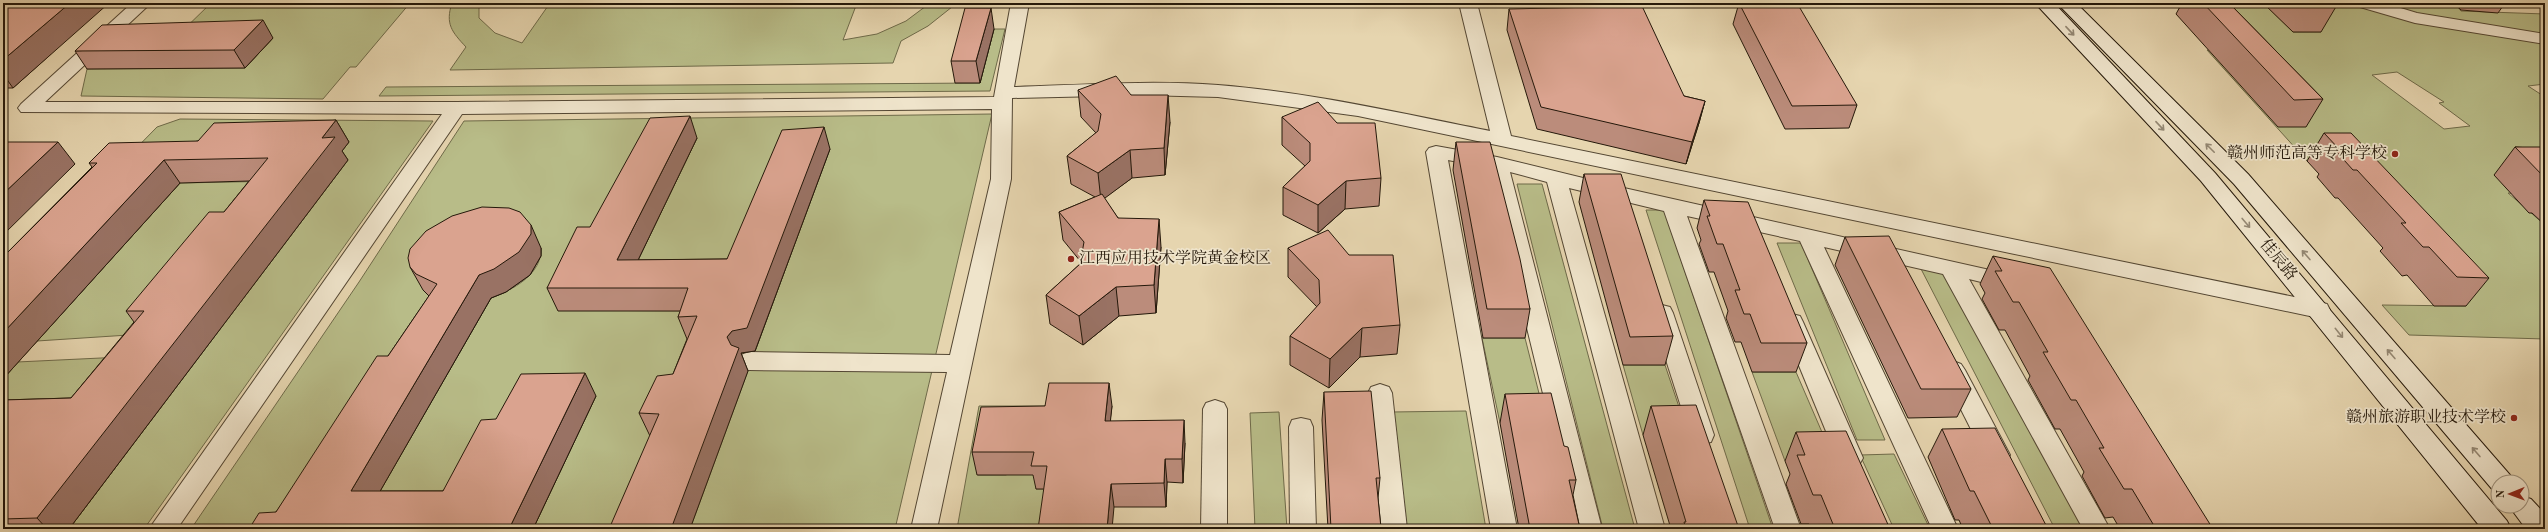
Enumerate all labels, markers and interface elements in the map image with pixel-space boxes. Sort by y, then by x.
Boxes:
one-way arrow [2066,26,2075,36]
one-way arrow [2155,121,2164,131]
one-way arrow [2205,143,2215,153]
place label: 赣州师范高等专科学校 [2227,144,2387,162]
marker: 赣州师范高等专科学校 [2390,149,2400,159]
one-way arrow [2242,217,2251,228]
street label: 佳辰路 [2256,235,2301,284]
place label: 江西应用技术学院黄金校区 [1079,249,1271,267]
one-way arrow [2302,250,2311,261]
marker: 江西应用技术学院黄金校区 [1066,254,1076,264]
one-way arrow [2334,328,2343,339]
one-way arrow [2387,349,2396,359]
place label: 赣州旅游职业技术学校 [2346,408,2506,426]
marker: 赣州旅游职业技术学校 [2509,413,2519,423]
one-way arrow [2471,447,2480,458]
north arrow [2490,474,2530,514]
text: N [2496,489,2507,498]

